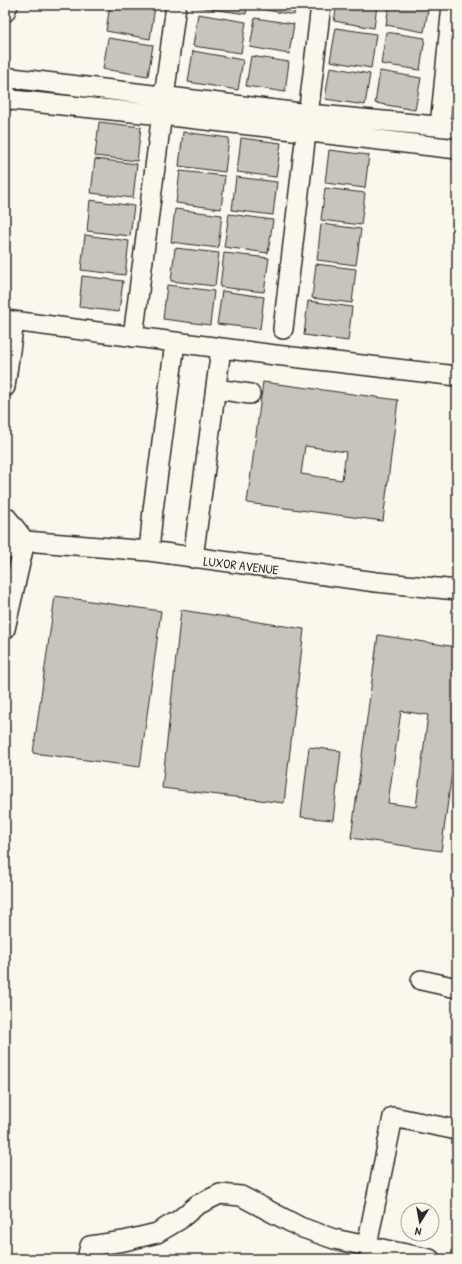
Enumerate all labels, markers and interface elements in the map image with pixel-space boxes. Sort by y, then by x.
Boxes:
street label: LUXOR AVENUE [203,551,280,579]
north arrow [400,1202,440,1242]
text: N [414,1224,422,1239]

